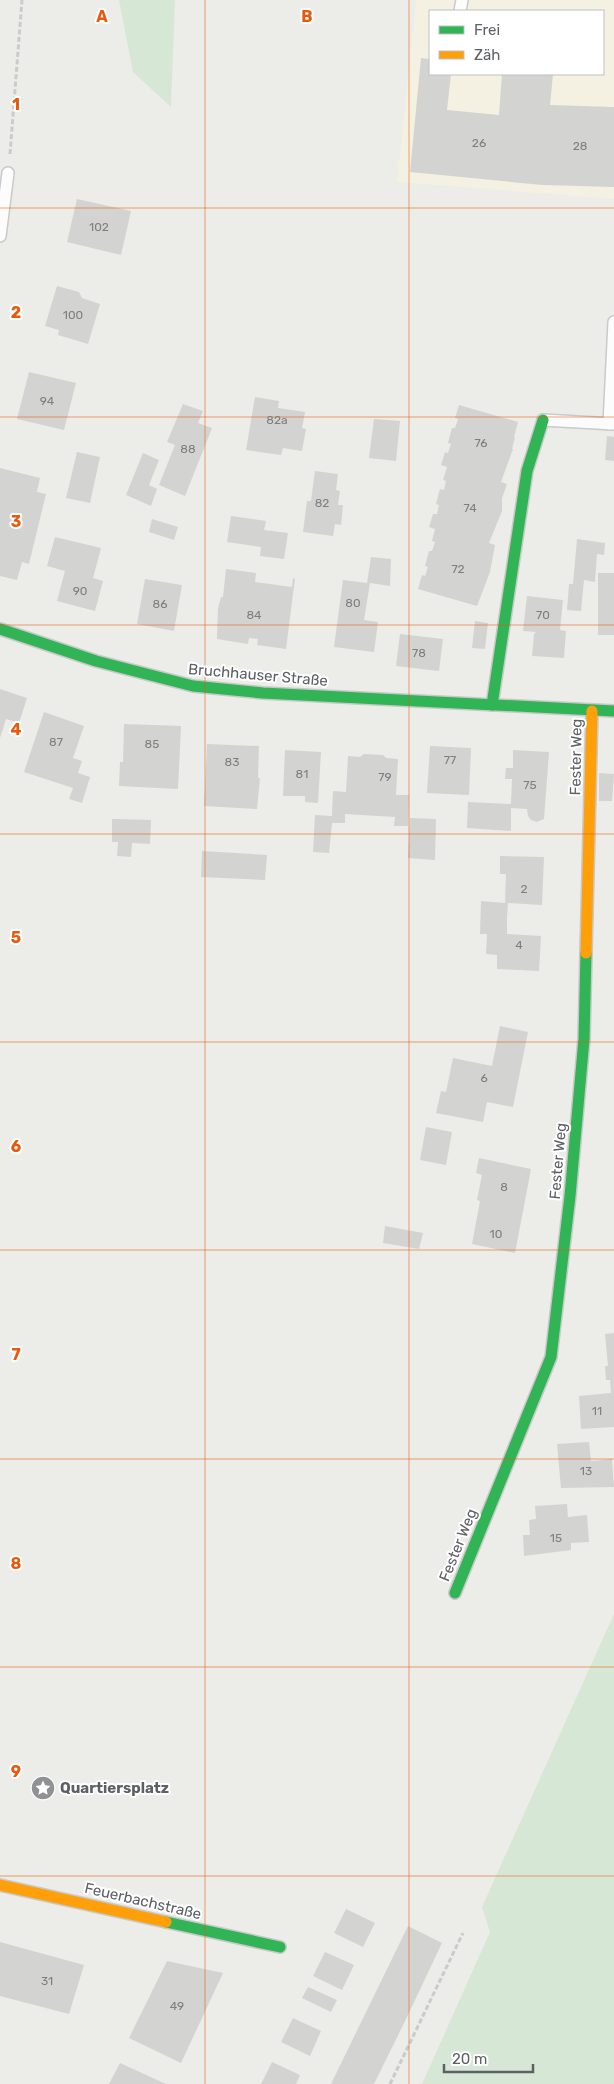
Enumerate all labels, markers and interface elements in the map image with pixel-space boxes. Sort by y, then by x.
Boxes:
text: A [96,7,108,26]
text: B [301,7,313,26]
legend [429,10,604,75]
text: Frei [474,21,500,39]
text: Zäh [474,46,500,64]
text: 1 [12,95,20,114]
house number: 26 [472,136,486,150]
house number: 28 [573,139,587,153]
house number: 102 [89,220,109,234]
text: 2 [11,303,21,322]
house number: 100 [63,308,83,322]
house number: 94 [40,394,55,408]
house number: 82a [266,413,288,427]
house number: 76 [474,436,488,450]
house number: 88 [180,442,196,456]
house number: 82 [315,496,329,510]
house number: 74 [463,501,477,515]
text: 3 [11,512,21,531]
house number: 72 [451,562,465,576]
house number: 90 [73,584,87,598]
house number: 80 [345,596,361,610]
house number: 86 [153,597,167,611]
house number: 84 [246,608,262,622]
house number: 70 [536,608,550,622]
house number: 78 [412,646,426,660]
street label: Bruchhauser Straße [187,660,329,690]
street label: Fester Weg [566,718,586,796]
text: 4 [11,720,22,739]
house number: 87 [49,735,63,749]
house number: 85 [145,737,159,751]
house number: 77 [444,753,456,767]
house number: 83 [225,755,239,769]
house number: 81 [296,767,308,781]
house number: 79 [378,770,392,784]
house number: 75 [523,778,537,792]
house number: 2 [520,882,528,896]
text: 5 [11,928,21,947]
house number: 4 [515,938,523,952]
house number: 6 [480,1071,488,1085]
street label: Fester Weg [546,1122,570,1200]
text: 6 [11,1137,21,1156]
house number: 8 [500,1180,508,1194]
house number: 10 [490,1227,502,1241]
text: 7 [11,1345,21,1364]
house number: 11 [592,1404,602,1418]
house number: 13 [580,1464,592,1478]
street label: Fester Weg [435,1506,481,1584]
house number: 15 [550,1531,562,1545]
text: 8 [11,1554,22,1573]
text: 9 [11,1762,21,1781]
place icon: Quartiersplatz [30,1775,56,1801]
place label: Quartiersplatz [60,1779,169,1797]
street label: Feuerbachstraße [83,1879,203,1923]
house number: 31 [41,1974,53,1988]
house number: 49 [170,1999,184,2013]
scale bar [444,2042,533,2074]
text: 20 m [452,2050,487,2068]

